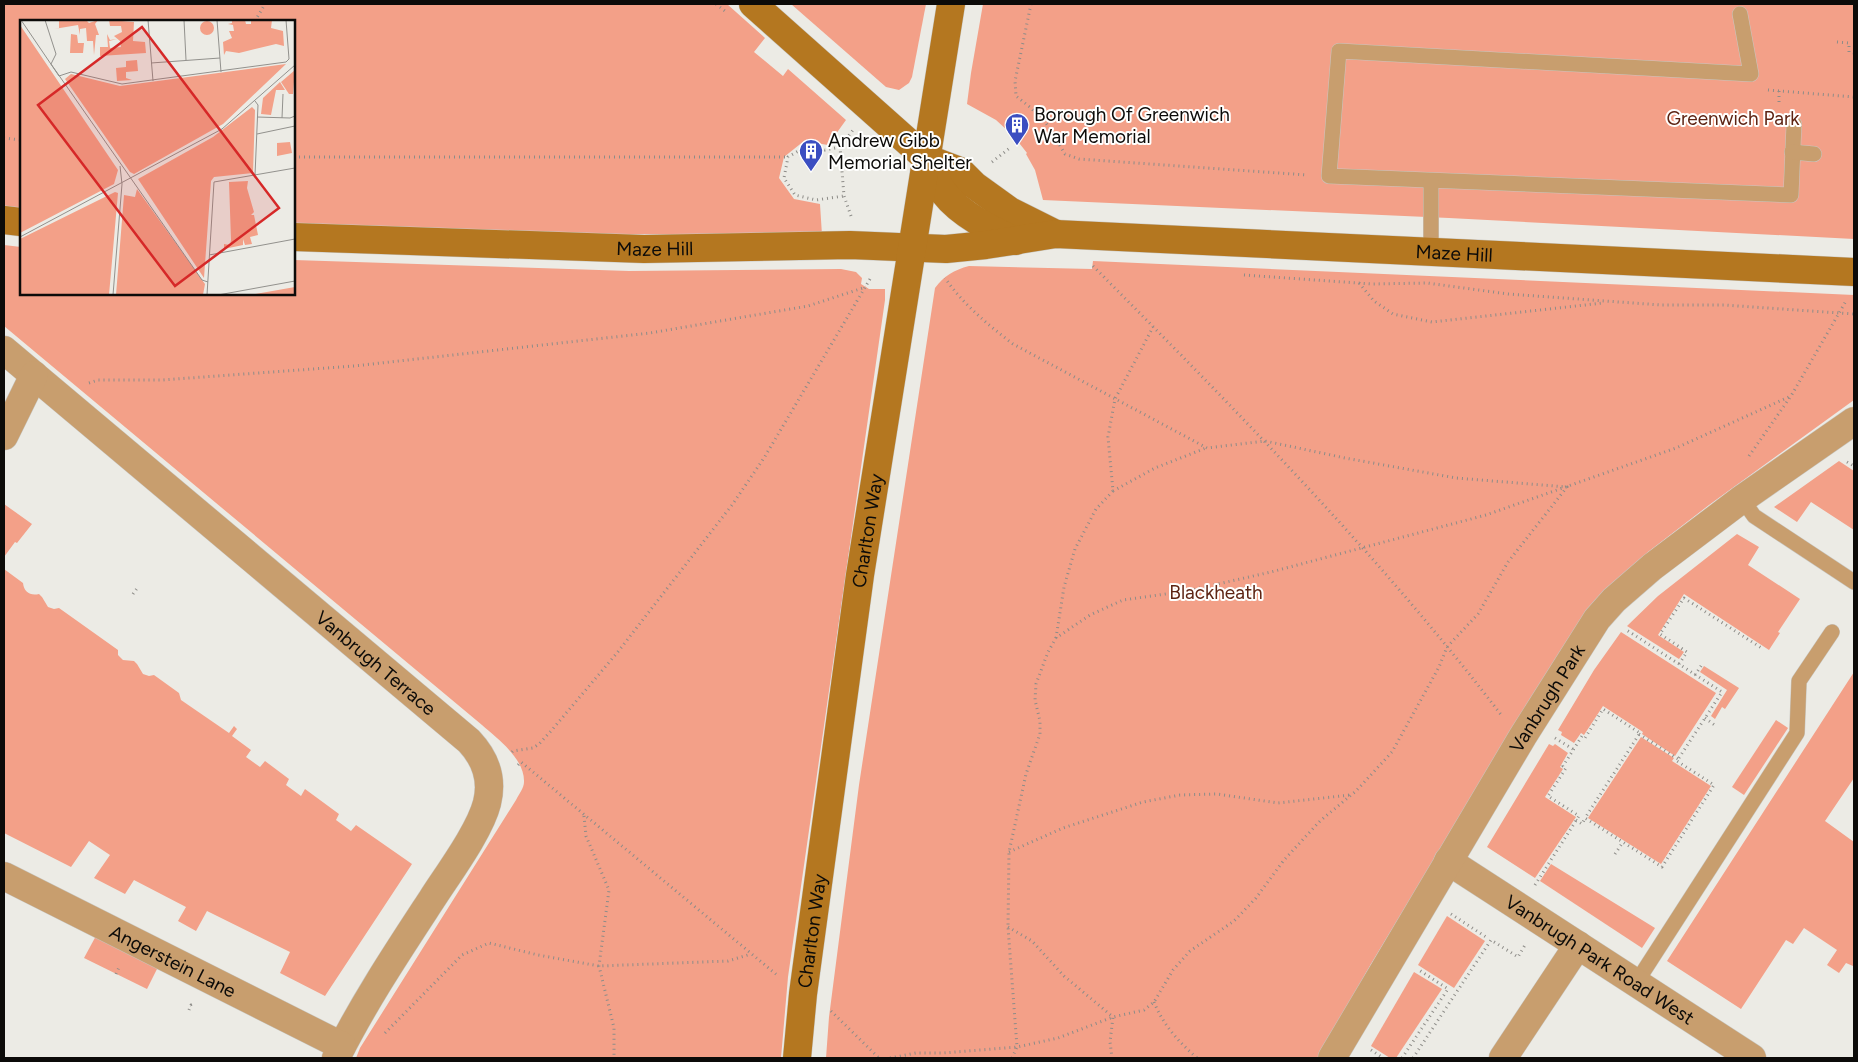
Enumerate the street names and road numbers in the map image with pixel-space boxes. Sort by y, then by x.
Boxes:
street label: Maze Hill [616,237,694,261]
street label: Maze Hill [1415,240,1493,266]
street label: Charlton Way [847,472,887,589]
street label: Vanbrugh Terrace [311,606,441,720]
street label: Vanbrugh Park [1504,639,1590,757]
street label: Charlton Way [792,872,831,989]
street label: Vanbrugh Park Road West [1501,890,1699,1029]
street label: Angerstein Lane [106,920,240,1002]

